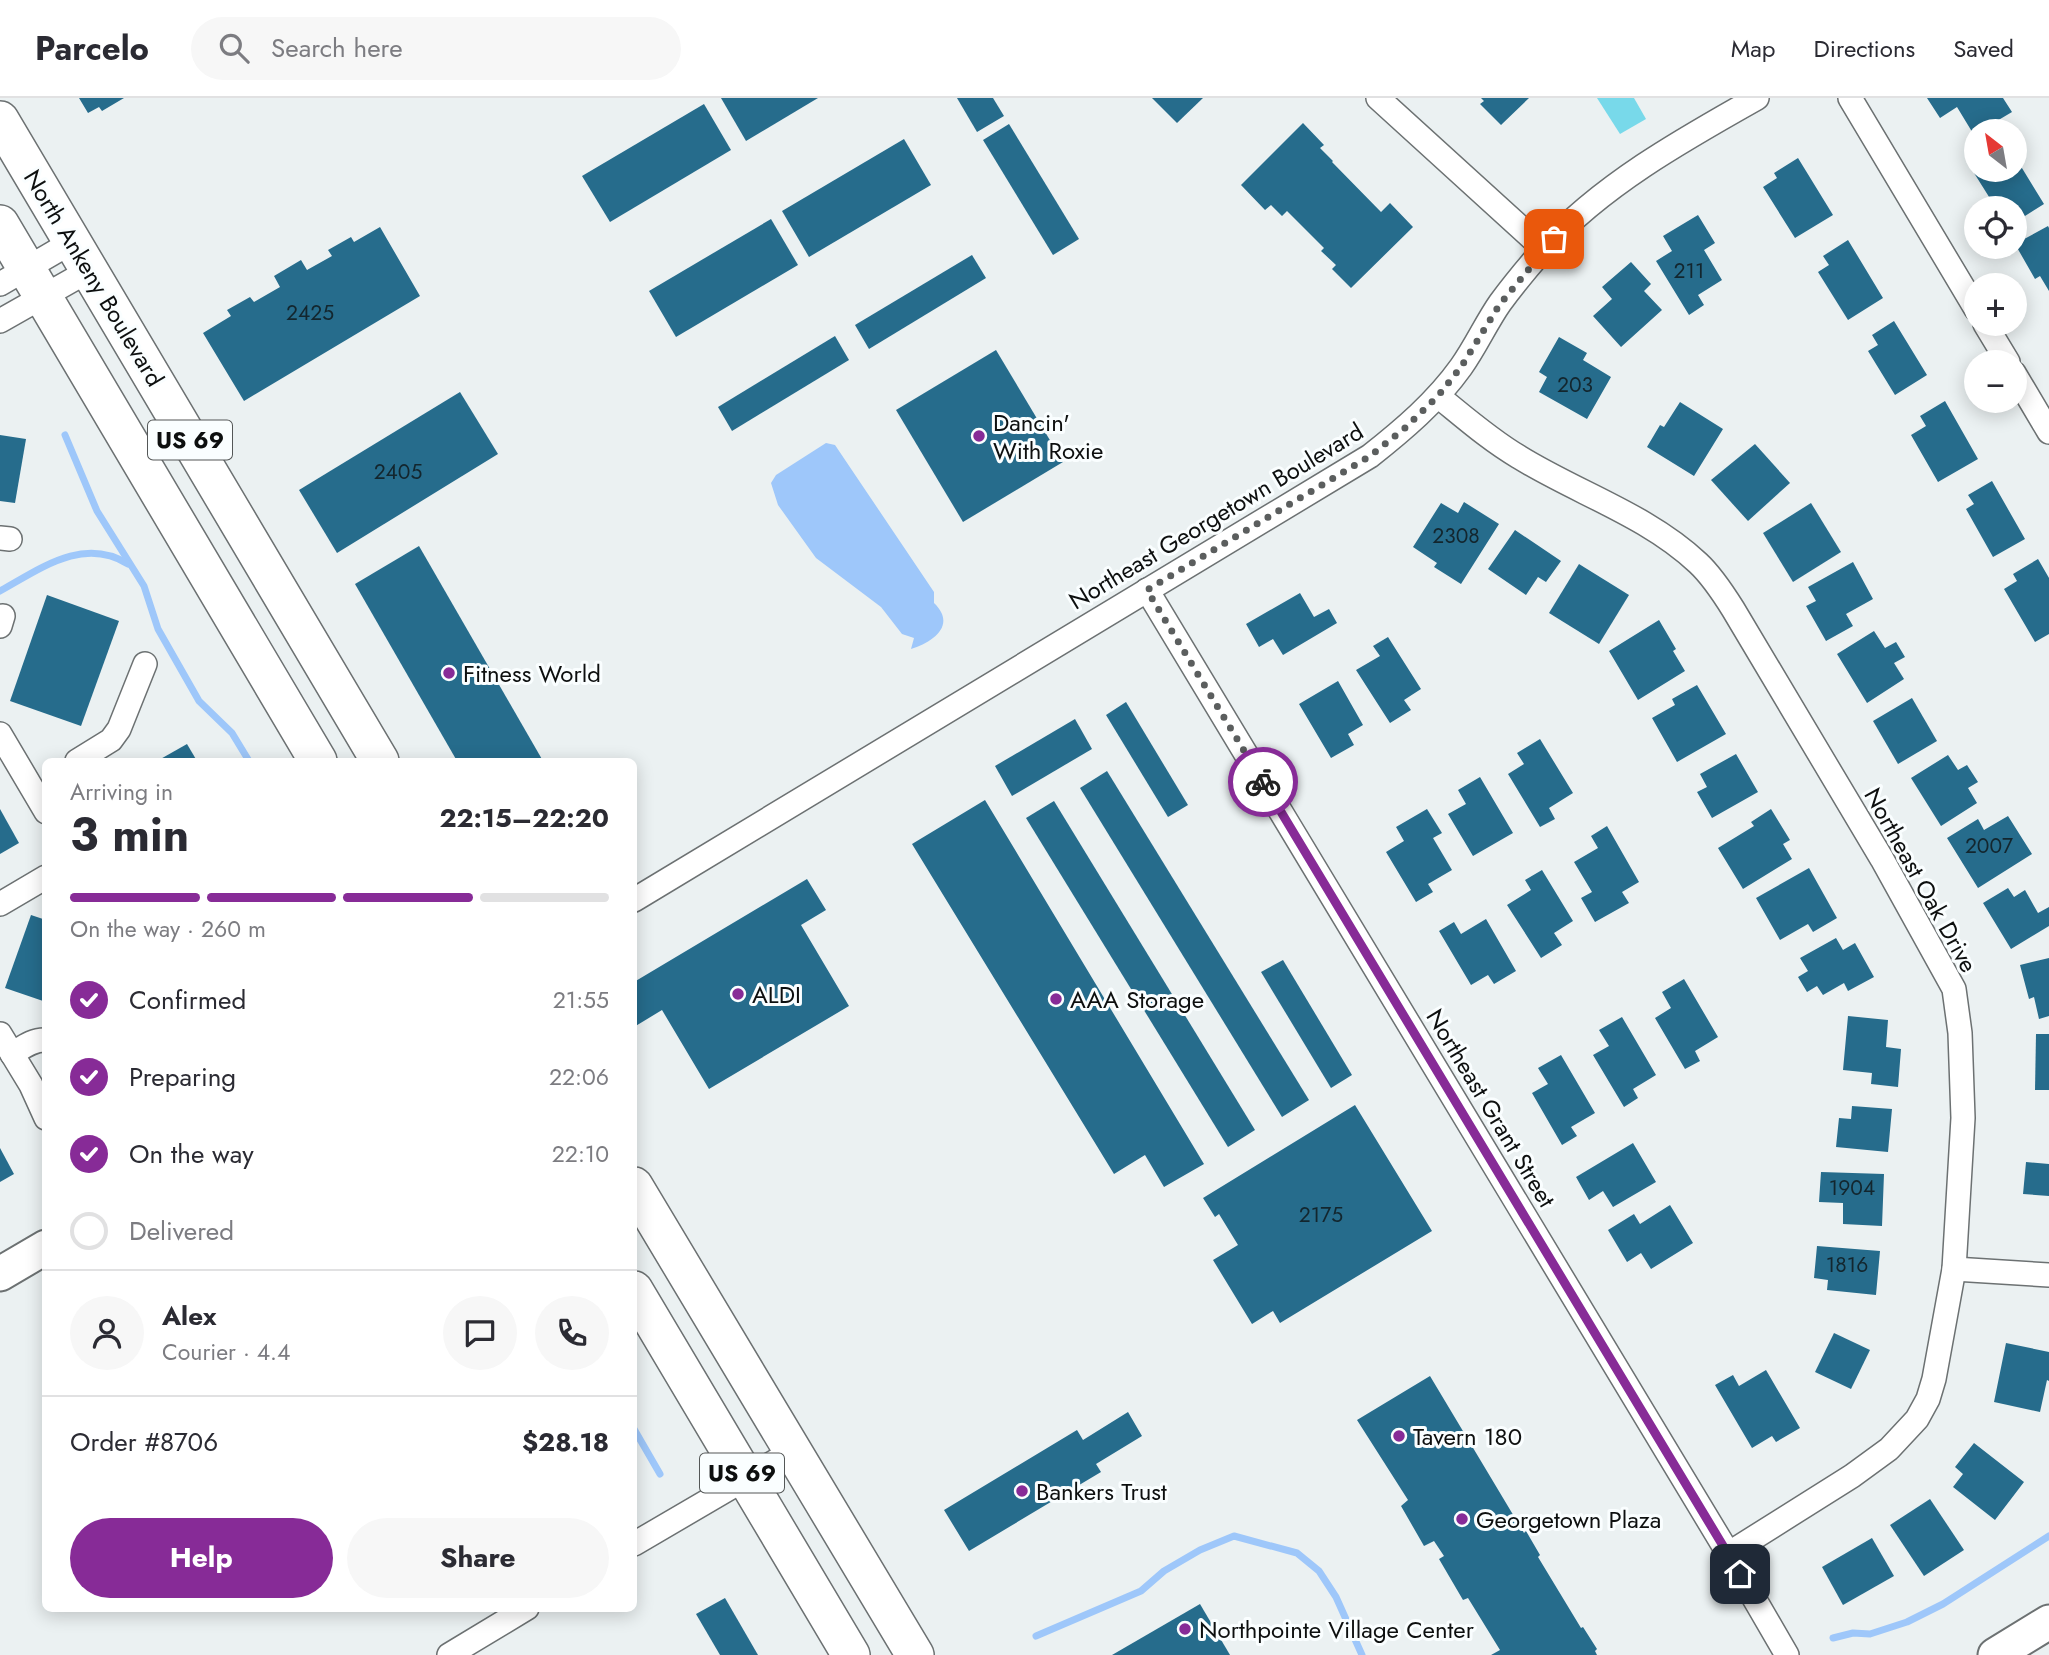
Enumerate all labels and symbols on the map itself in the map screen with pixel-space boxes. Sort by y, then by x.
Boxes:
north arrow [1964,119,2026,182]
street label: North Ankeny Boulevard [15,163,173,393]
pin [1524,209,1584,269]
house number: 211 [1674,256,1704,286]
house number: 2425 [286,298,334,328]
house number: 203 [1557,370,1593,400]
place label: Dancin' With Roxie [993,405,1103,468]
street label: Northeast Georgetown Boulevard [1062,414,1370,618]
road number: US 69 [148,420,232,460]
marker: Dancin' With Roxie [971,428,987,444]
house number: 2405 [374,457,422,487]
house number: 2308 [1432,521,1480,551]
place label: Fitness World [463,656,601,691]
marker: Fitness World [441,665,457,681]
courier [1228,747,1298,817]
street label: Northeast Oak Drive [1856,781,1986,979]
house number: 2007 [1965,831,2013,861]
place label: ALDI [752,977,801,1012]
place label: AAA Storage [1070,982,1204,1017]
marker: ALDI [730,986,746,1002]
marker: AAA Storage [1048,991,1064,1007]
street label: Northeast Grant Street [1418,1002,1564,1214]
house number: 1904 [1829,1173,1875,1203]
house number: 2175 [1299,1200,1343,1230]
house number: 1816 [1826,1250,1868,1280]
place label: Tavern 180 [1413,1419,1522,1454]
marker: Tavern 180 [1391,1428,1407,1444]
road number: US 69 [700,1454,784,1492]
place label: Bankers Trust [1036,1474,1167,1509]
marker: Bankers Trust [1014,1483,1030,1499]
place label: Georgetown Plaza [1476,1502,1661,1537]
marker: Georgetown Plaza [1454,1511,1470,1527]
pin [1710,1544,1770,1604]
place label: Northpointe Village Center [1199,1612,1475,1647]
marker: Northpointe Village Center [1177,1621,1193,1637]

